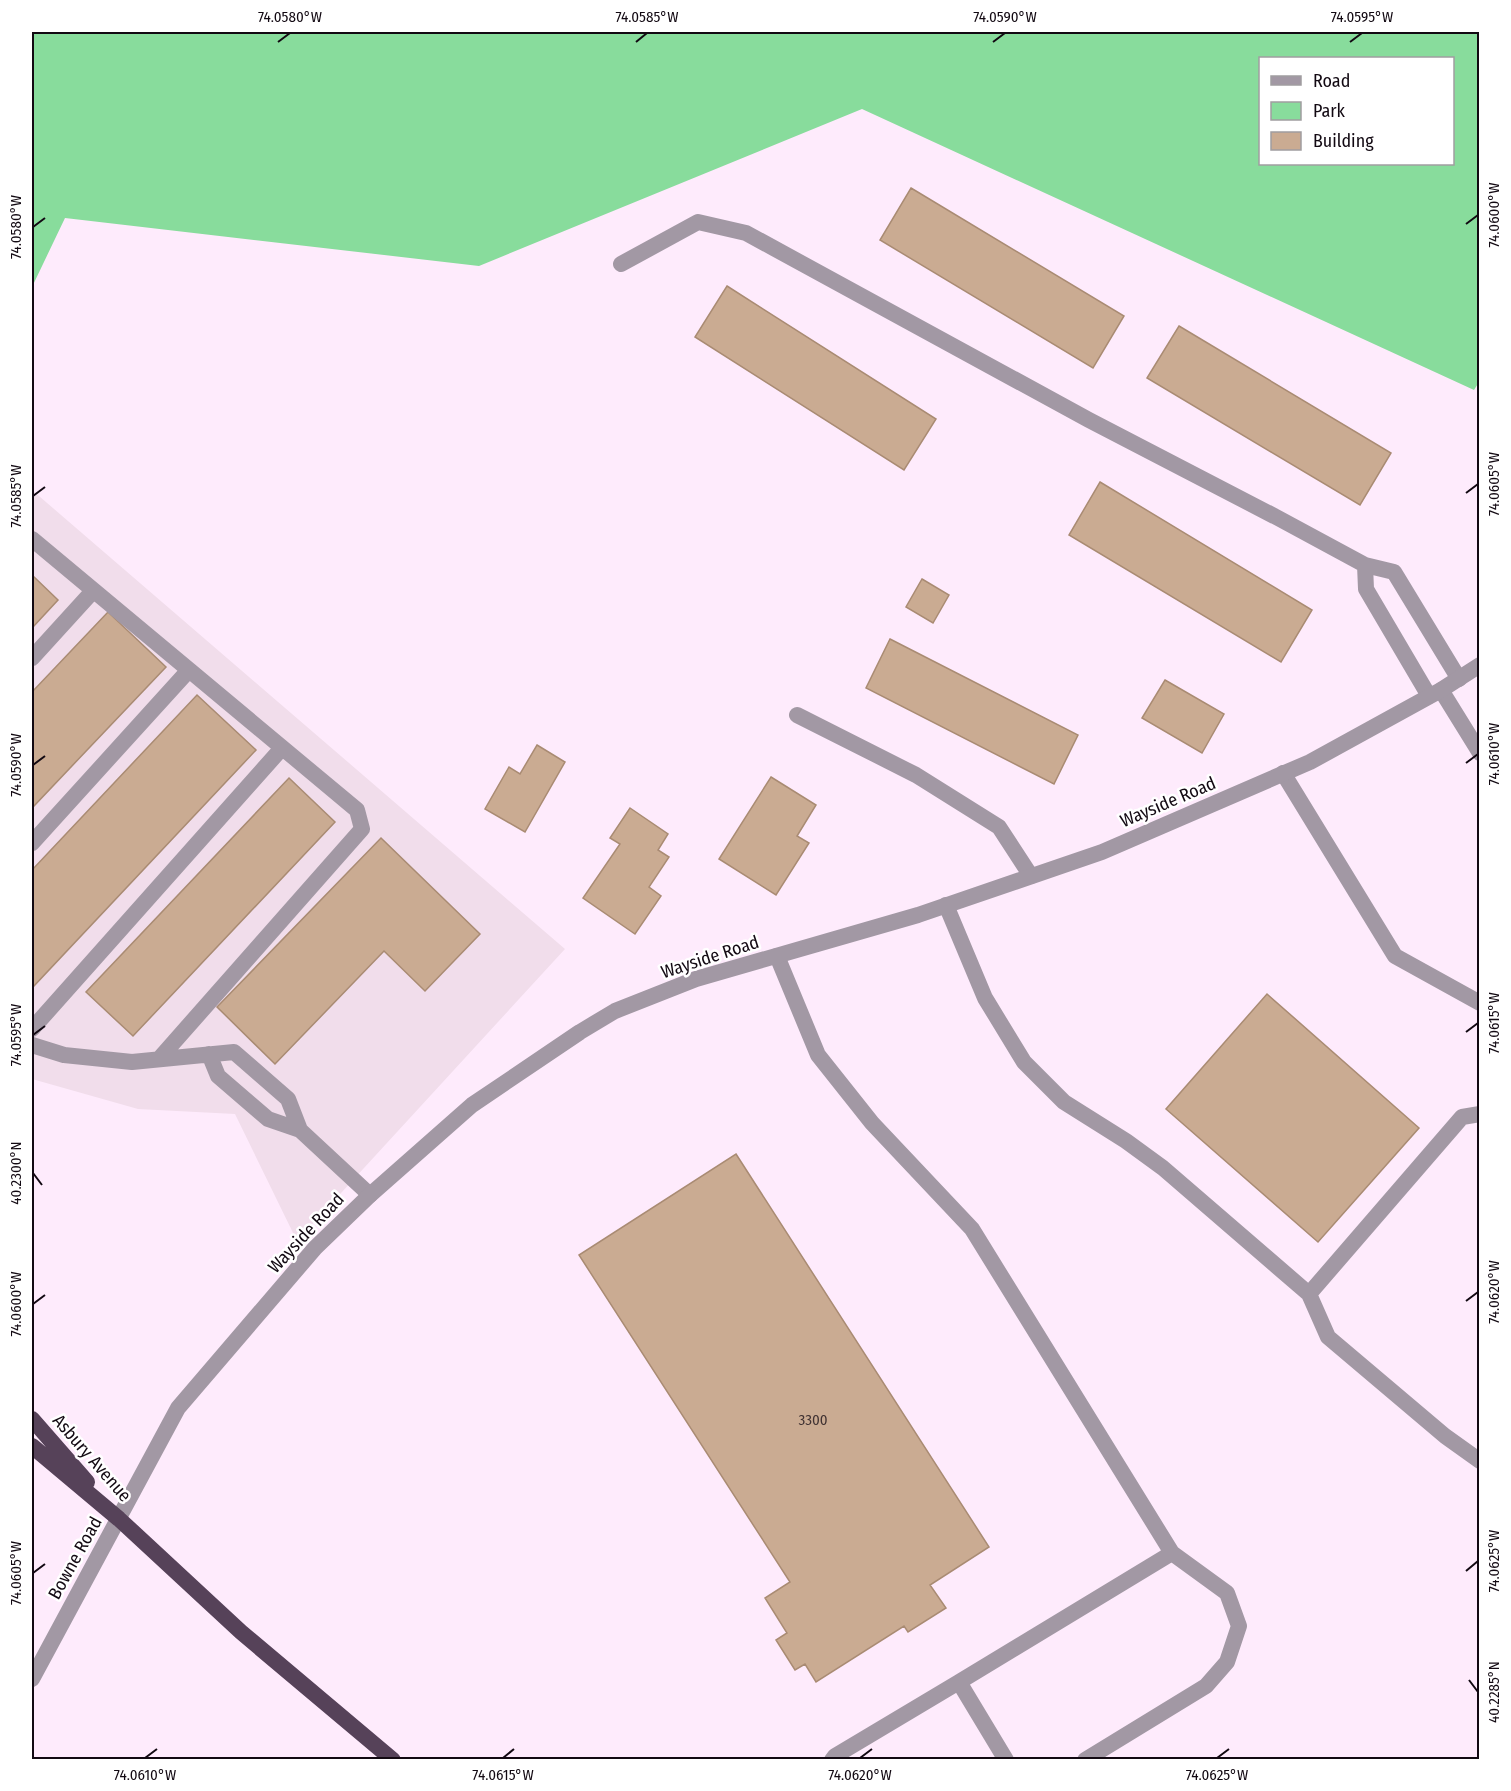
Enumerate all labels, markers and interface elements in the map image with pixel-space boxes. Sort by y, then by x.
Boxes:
text: 74.0580°W [258,8,322,26]
text: 74.0585°W [615,8,679,26]
text: 74.0590°W [973,8,1037,26]
text: 74.0595°W [1331,8,1393,26]
legend [1259,57,1454,165]
text: Road [1313,70,1350,92]
text: Park [1313,100,1346,122]
text: Building [1313,130,1374,152]
text: 74.0600°W [1485,183,1503,248]
text: 74.0580°W [7,195,25,259]
text: 74.0605°W [1485,452,1503,516]
text: 74.0585°W [7,464,25,528]
text: 74.0610°W [1485,723,1503,785]
text: 74.0590°W [7,733,25,797]
street label: Wayside Road [1117,772,1219,832]
street label: Wayside Road [658,931,762,983]
text: 74.0615°W [1485,992,1503,1054]
text: 74.0595°W [7,1004,25,1066]
text: 40.2300°N [7,1141,25,1205]
street label: Wayside Road [263,1188,349,1278]
text: 74.0620°W [1485,1260,1503,1324]
text: 74.0600°W [7,1272,25,1337]
street label: Asbury Avenue [48,1410,136,1506]
house number: 3300 [798,1411,828,1429]
street label: Bowne Road [43,1513,107,1603]
text: 74.0625°W [1485,1530,1503,1592]
text: 74.0605°W [7,1541,25,1605]
text: 40.2285°N [1485,1661,1503,1723]
text: 74.0610°W [114,1766,176,1784]
text: 74.0615°W [472,1766,534,1784]
text: 74.0620°W [828,1766,892,1784]
text: 74.0625°W [1186,1766,1248,1784]

